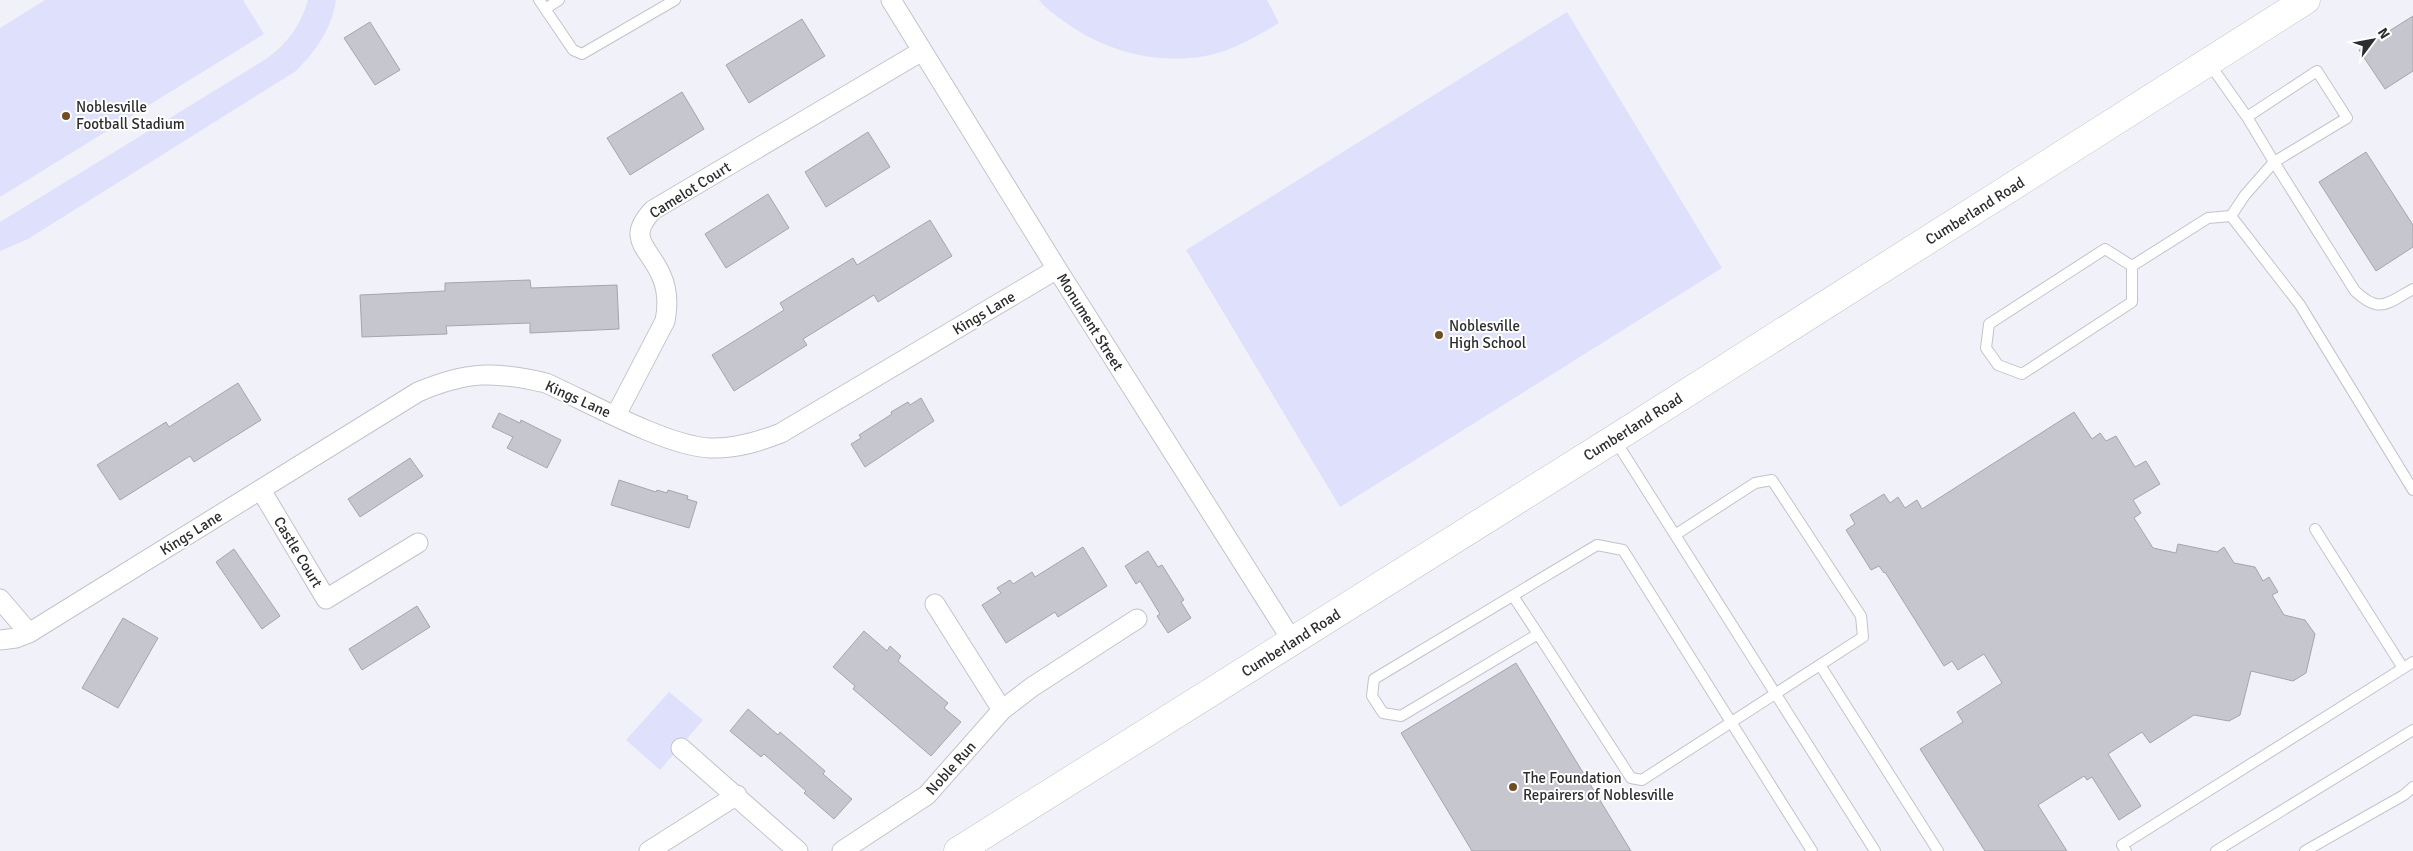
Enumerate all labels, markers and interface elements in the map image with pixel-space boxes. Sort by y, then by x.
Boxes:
north arrow [2348,15,2398,65]
text: N [2374,25,2393,42]
place label: Noblesville Football Stadium [76,98,185,133]
marker: Noblesville Football Stadium [60,110,72,122]
street label: Camelot Court [646,158,734,222]
street label: Cumberland Road [1922,173,2028,249]
street label: Monument Street [1053,270,1127,374]
street label: Kings Lane [949,287,1019,339]
place label: Noblesville High School [1449,317,1526,352]
marker: Noblesville High School [1433,329,1445,341]
street label: Kings Lane [542,377,614,421]
street label: Cumberland Road [1580,389,1686,465]
street label: Kings Lane [157,507,225,559]
street label: Castle Court [270,513,326,591]
street label: Cumberland Road [1238,605,1344,681]
street label: Noble Run [922,737,980,799]
place label: The Foundation Repairers of Noblesville [1523,769,1674,804]
marker: The Foundation Repairers of Noblesville [1507,781,1519,793]

